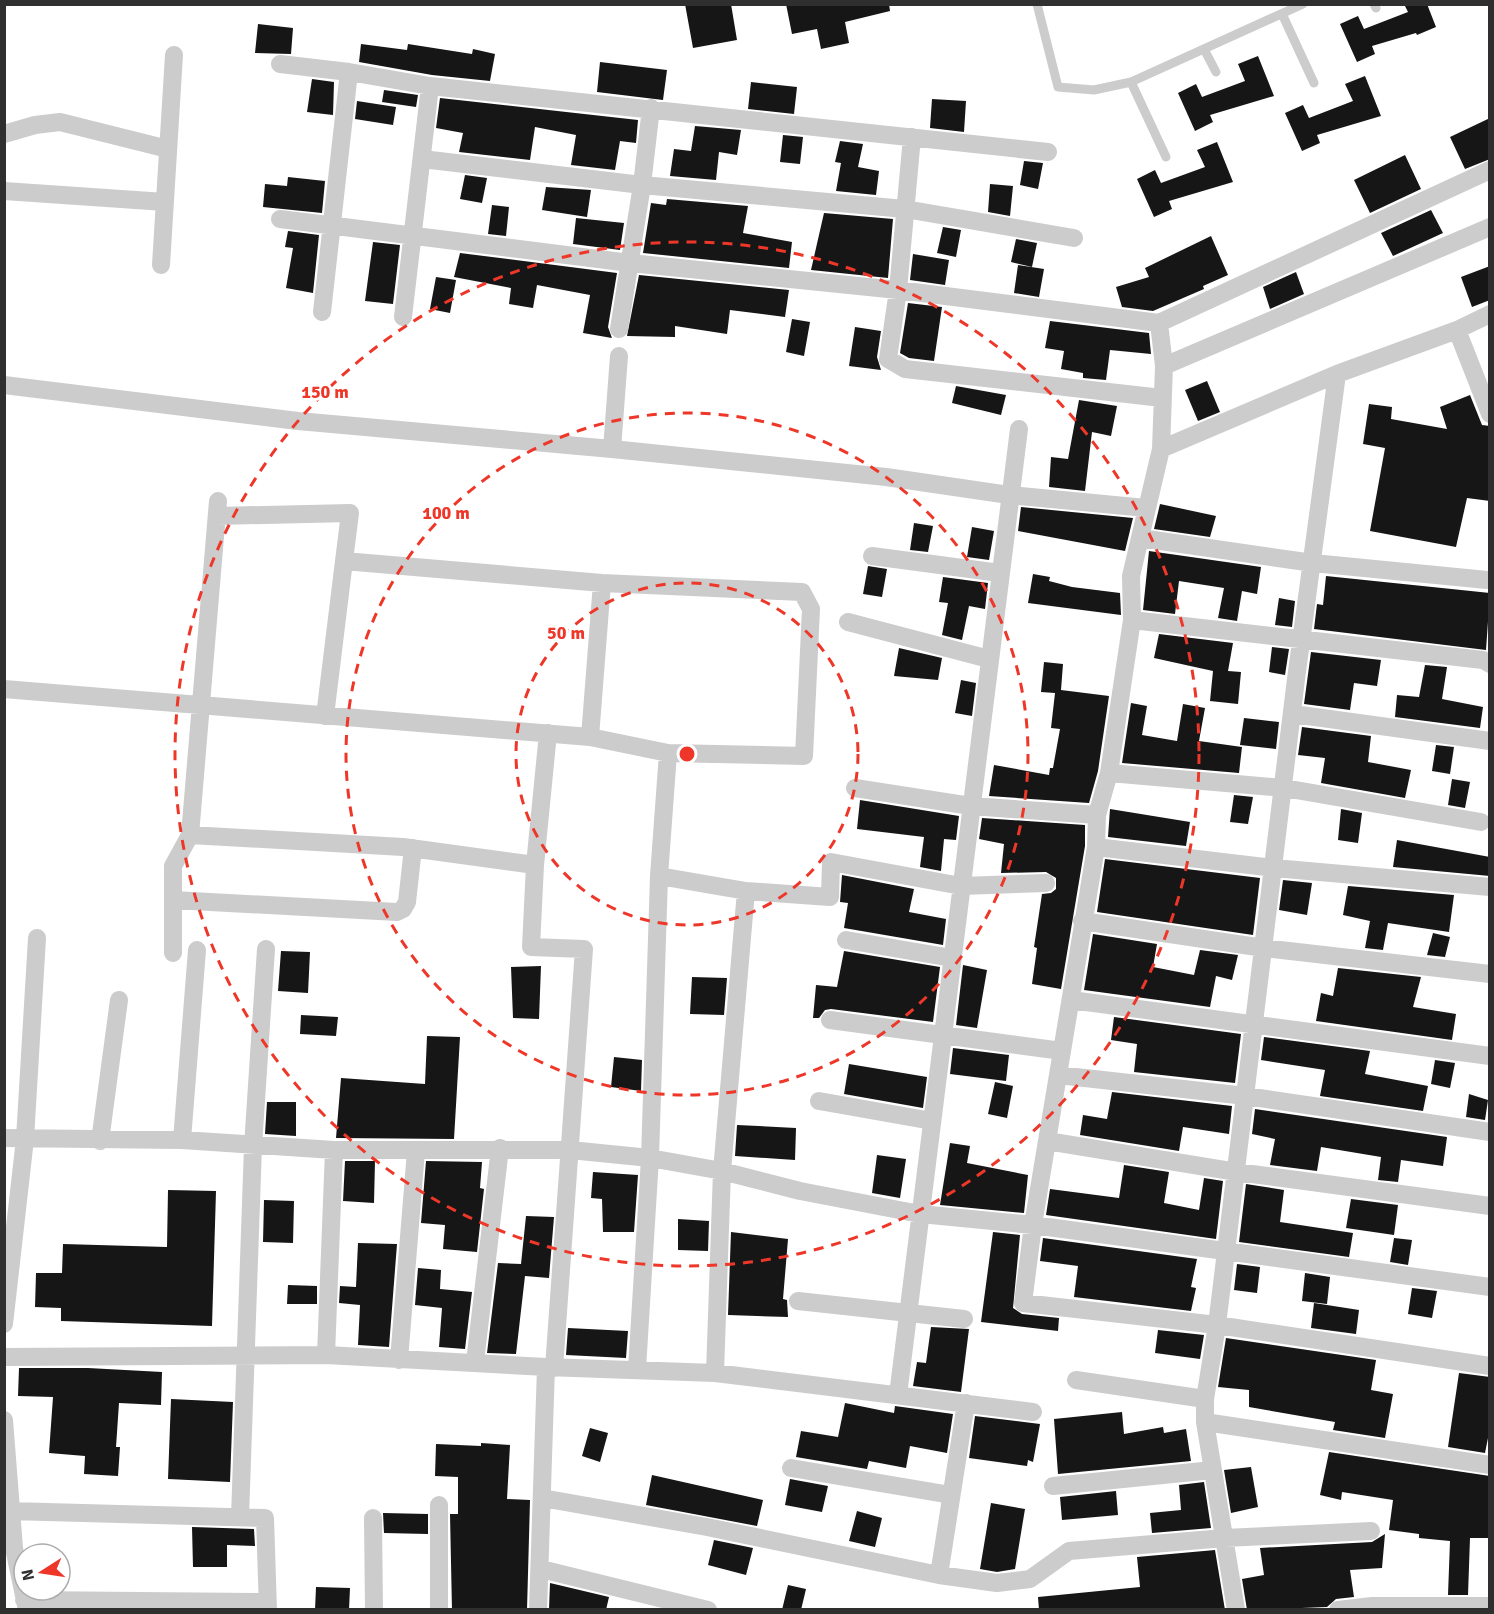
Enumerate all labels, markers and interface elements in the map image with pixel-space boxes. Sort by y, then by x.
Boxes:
text: 150 m [301,381,349,403]
text: 100 m [422,502,470,524]
text: 50 m [547,622,585,644]
centre of rings [677,744,697,764]
north arrow [12,1542,72,1602]
text: N [17,1567,39,1582]

